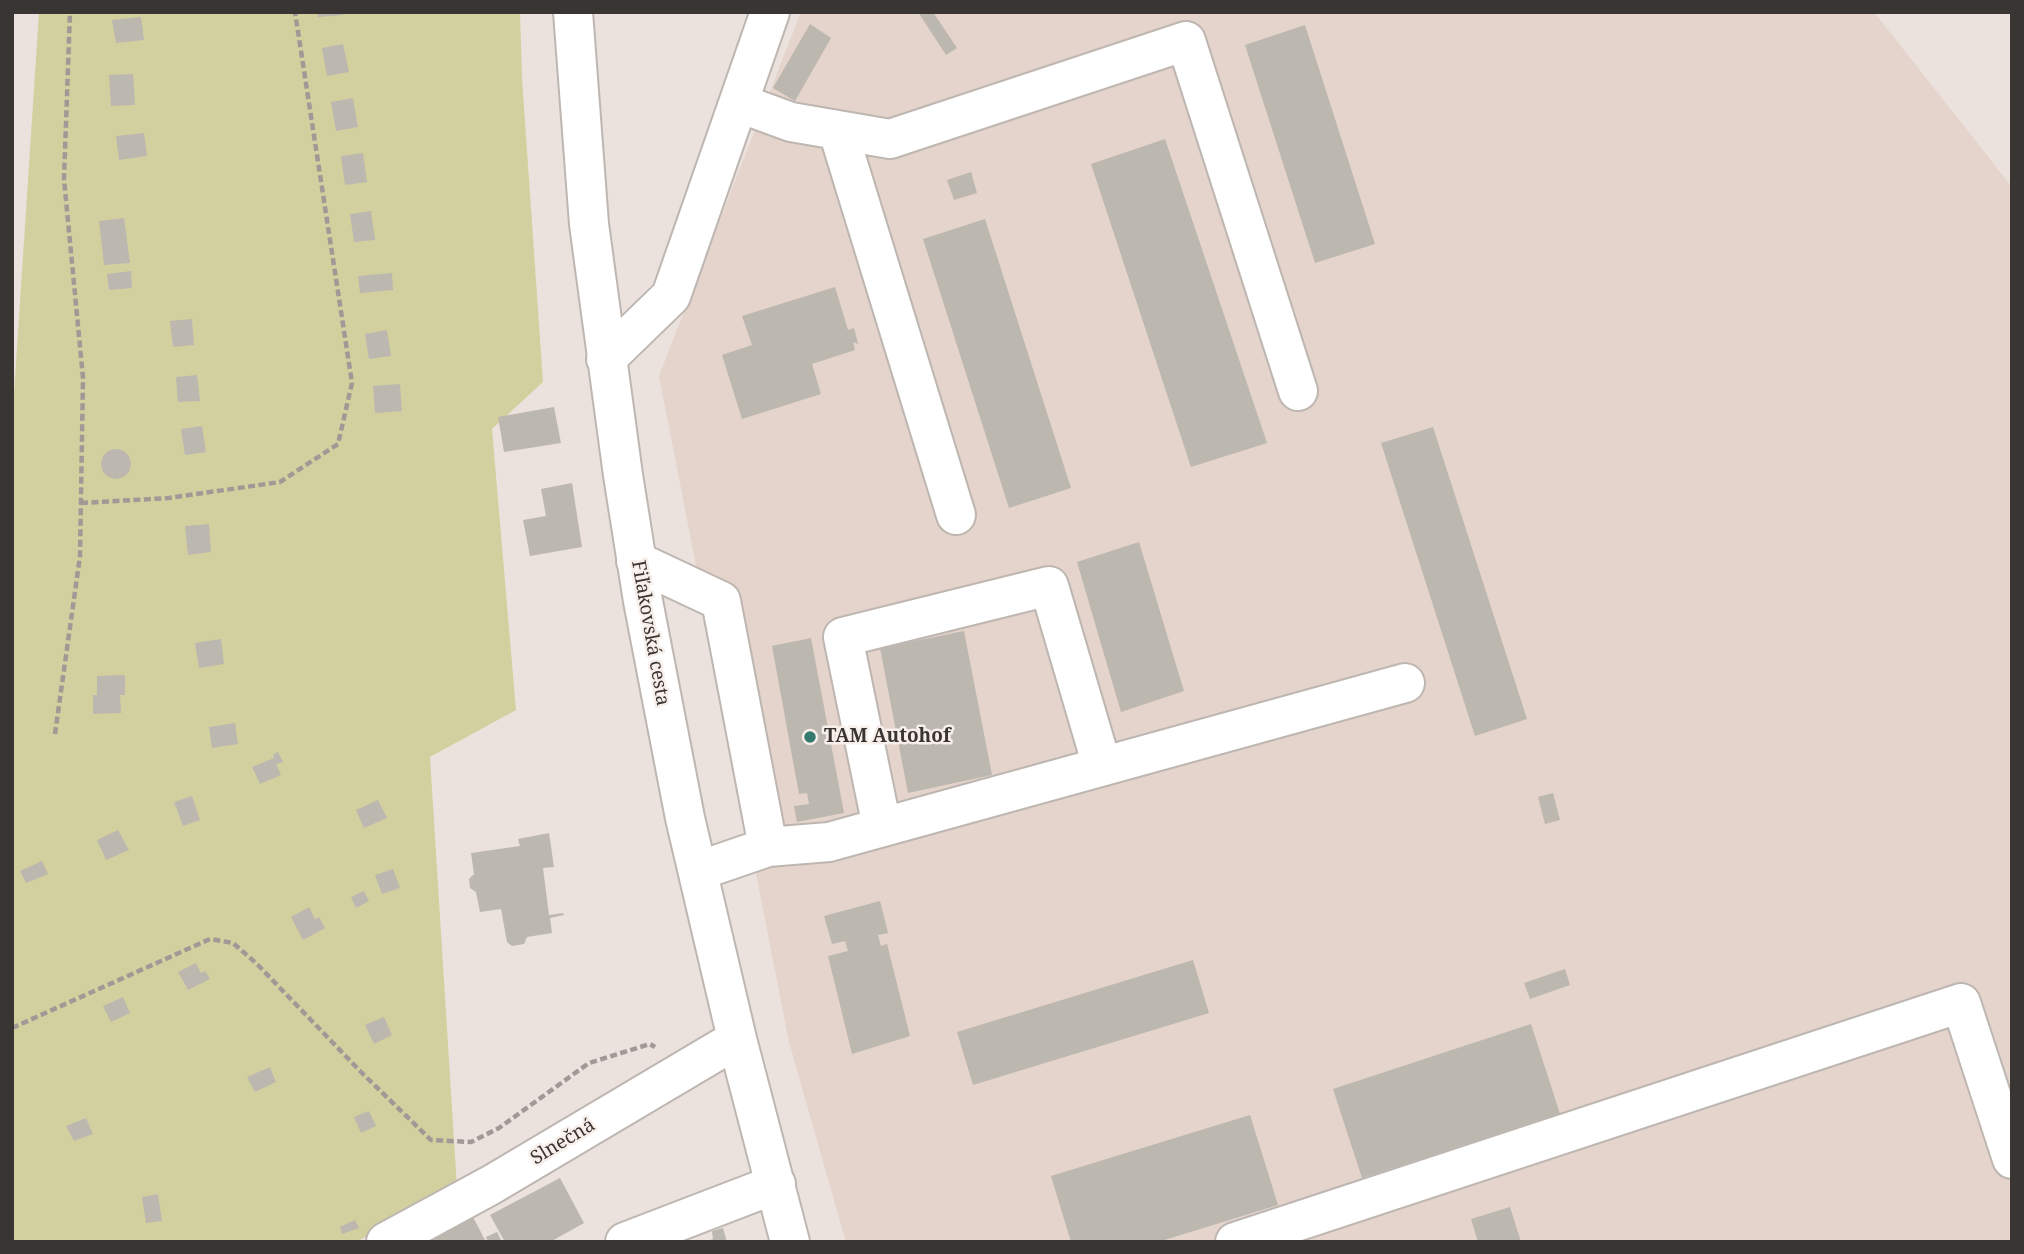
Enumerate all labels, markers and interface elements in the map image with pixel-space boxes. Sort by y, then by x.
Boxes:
street label: Fiľakovská cesta [626,558,674,708]
place label: TAM Autohof [824,726,951,748]
marker: TAM Autohof [802,729,818,745]
street label: Slnečná [527,1114,599,1170]

